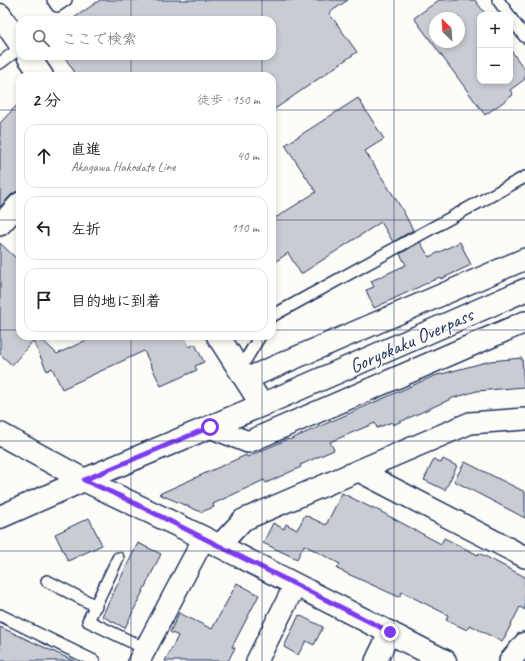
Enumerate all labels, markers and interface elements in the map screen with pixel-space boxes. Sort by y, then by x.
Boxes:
north arrow [429,12,465,48]
map controls [477,12,513,84]
button: + [477,12,513,48]
search box [16,16,276,60]
icon: search [30,27,52,49]
text: ここで検索 [62,30,137,49]
button: − [477,48,513,84]
text: 2 分 [32,90,61,111]
text: 徒歩 · 150 m [197,92,260,108]
text: 直進 [71,140,101,159]
icon: ahead [33,145,55,167]
text: 40 m [237,148,259,164]
text: Akagawa Hakodate Line [71,159,175,175]
icon: left [33,217,55,239]
text: 左折 [71,220,101,239]
text: 110 m [231,220,259,236]
icon: arrive [33,289,55,311]
text: 目的地に到着 [71,292,161,311]
street label: Goryokaku Overpass [345,301,479,379]
route start [201,418,219,436]
route end [381,623,399,641]

